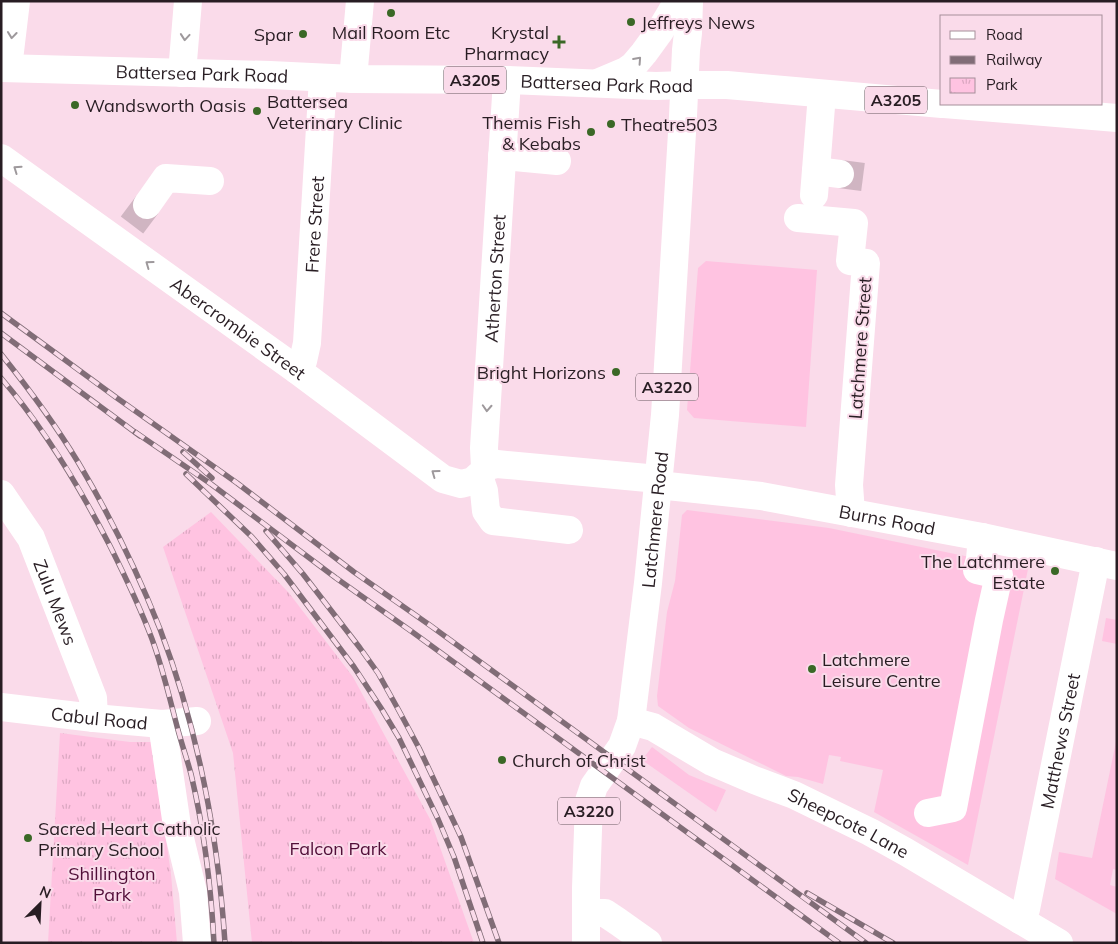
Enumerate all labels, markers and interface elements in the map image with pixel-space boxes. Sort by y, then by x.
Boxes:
marker: Mail Room Etc [385,7,397,19]
place label: Jeffreys News [641,11,755,34]
legend [940,15,1103,105]
marker: Jeffreys News [625,16,637,28]
place label: Mail Room Etc [332,21,450,44]
place label: Krystal Pharmacy [464,21,549,65]
place label: Spar [254,23,293,46]
text: Road [986,25,1023,44]
marker: Spar [297,28,309,40]
one-way arrow [7,31,18,39]
one-way arrow [180,33,191,41]
marker: Krystal Pharmacy [553,36,565,48]
text: Railway [986,50,1042,69]
one-way arrow [632,56,641,65]
street label: Battersea Park Road [115,59,289,87]
road number: A3205 [444,66,506,94]
street label: Battersea Park Road [520,69,693,98]
text: Park [986,75,1018,94]
road number: A3205 [865,86,927,114]
place label: Battersea Veterinary Clinic [267,90,403,134]
place label: Wandsworth Oasis [85,94,246,117]
marker: Wandsworth Oasis [69,99,81,111]
marker: Battersea Veterinary Clinic [251,105,263,117]
place label: Themis Fish & Kebabs [482,111,581,155]
place label: Theatre503 [621,113,718,136]
marker: Theatre503 [605,118,617,130]
marker: Themis Fish & Kebabs [585,126,597,138]
one-way arrow [13,166,22,175]
street label: Frere Street [300,175,329,274]
street label: Atherton Street [479,214,510,343]
one-way arrow [146,261,155,269]
street label: Abercrombie Street [166,272,311,384]
street label: Latchmere Street [844,276,876,420]
place label: Bright Horizons [477,361,606,384]
marker: Bright Horizons [610,366,622,378]
road number: A3220 [636,374,698,401]
one-way arrow [481,405,492,413]
street label: Latchmere Road [636,450,673,589]
one-way arrow [431,470,441,479]
street label: Burns Road [837,499,937,540]
place label: The Latchmere Estate [921,550,1045,594]
street label: Zulu Mews [29,556,83,648]
marker: The Latchmere Estate [1049,565,1061,577]
place label: Latchmere Leisure Centre [822,648,941,692]
marker: Latchmere Leisure Centre [806,663,818,675]
street label: Matthews Street [1035,671,1085,811]
street label: Cabul Road [50,701,149,734]
place label: Church of Christ [512,749,646,772]
marker: Church of Christ [496,754,508,766]
street label: Sheepcote Lane [784,782,913,863]
road number: A3220 [558,798,620,824]
place label: Sacred Heart Catholic Primary School [38,817,221,861]
marker: Sacred Heart Catholic Primary School [22,832,34,844]
park label: Falcon Park [290,837,387,860]
park label: Shillington Park [68,862,156,906]
north arrow [15,879,65,929]
text: N [37,882,54,902]

